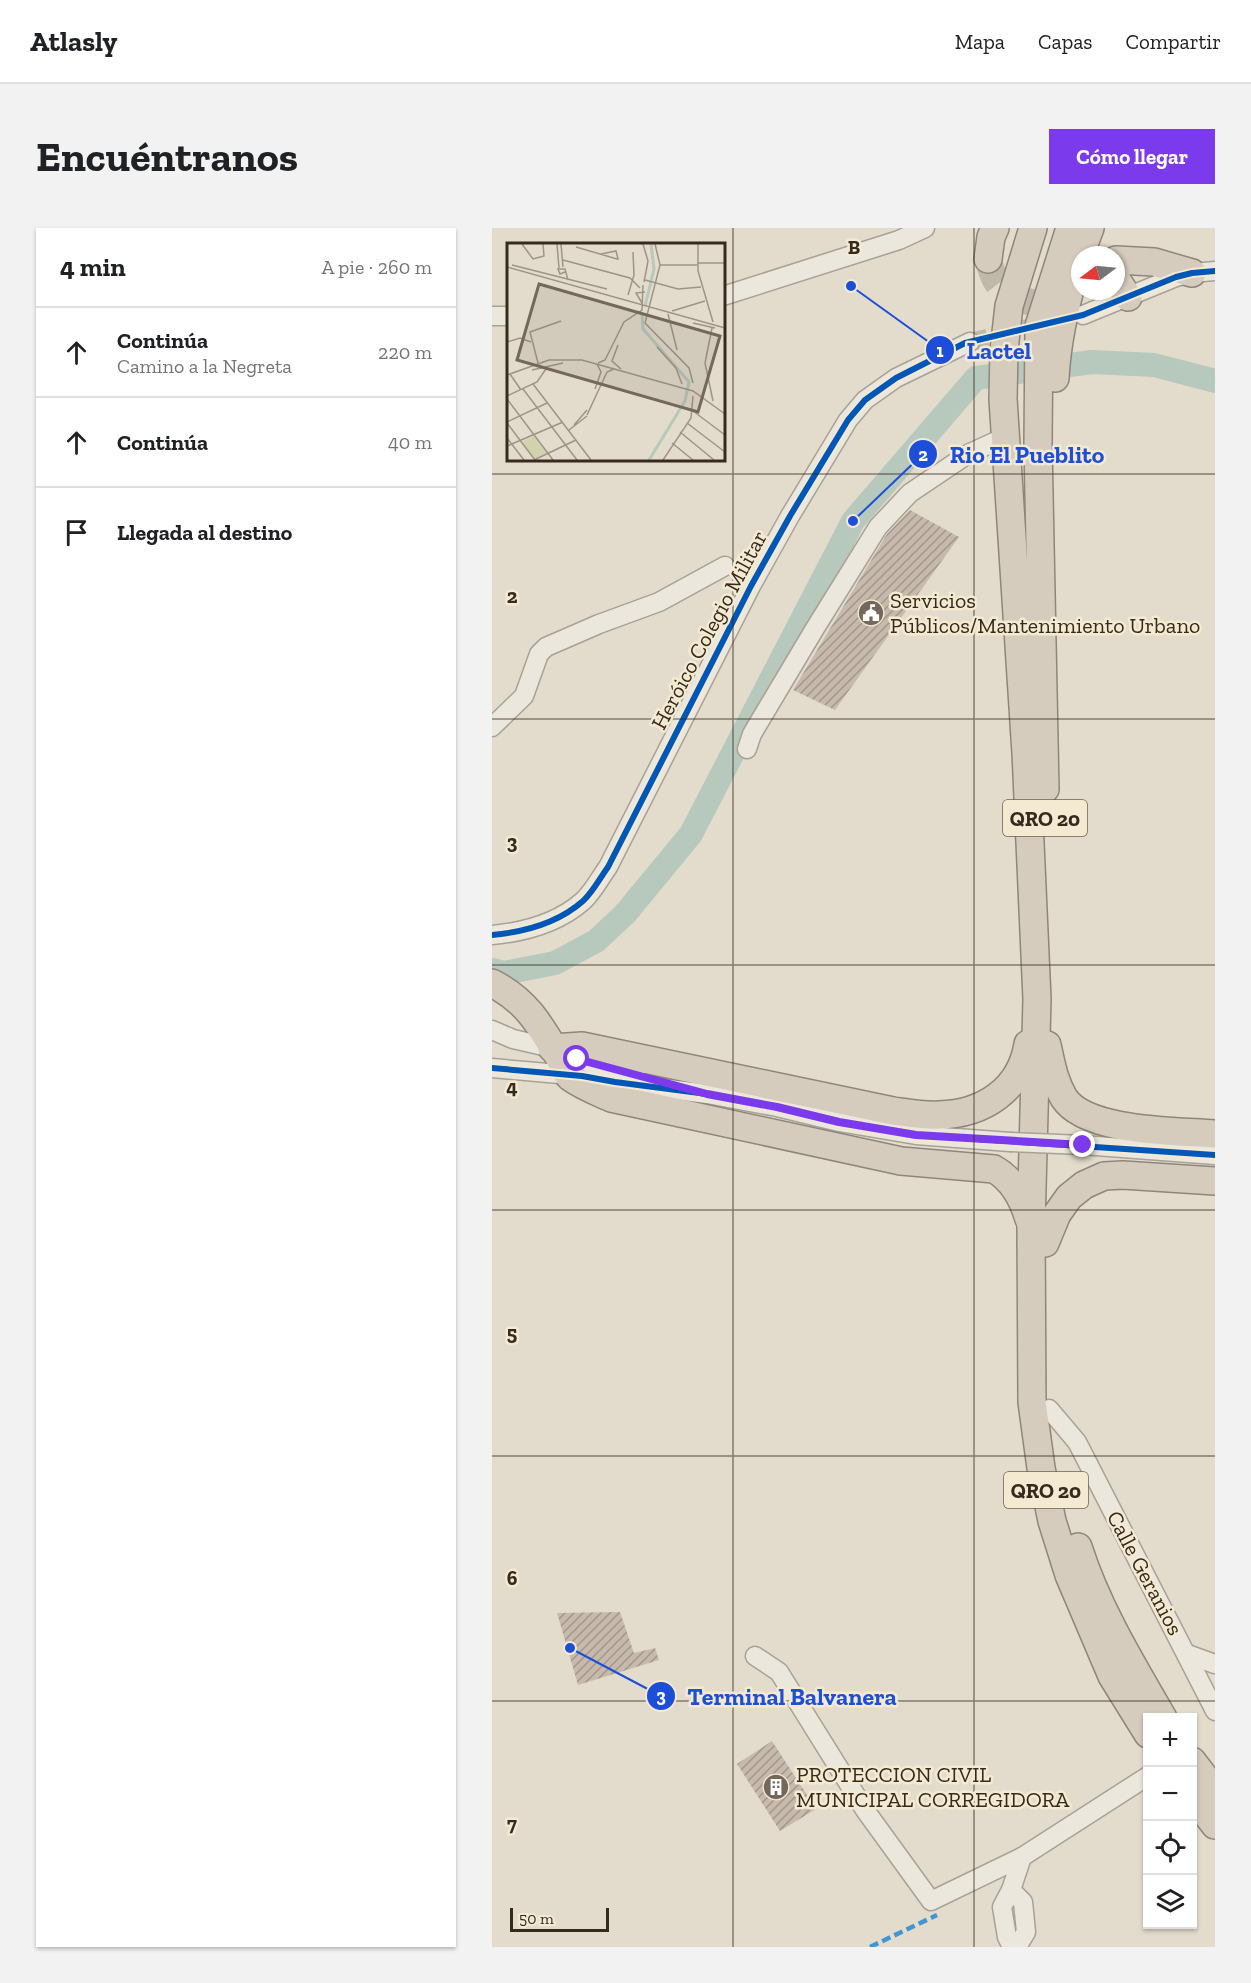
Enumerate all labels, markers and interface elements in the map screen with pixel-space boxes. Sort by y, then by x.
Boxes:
text: Atlasly [30,25,117,58]
text: Mapa [955,29,1005,54]
text: Capas [1038,29,1093,54]
text: Compartir [1126,29,1221,54]
button: Cómo llegar [1049,129,1215,184]
text: Encuéntranos [36,131,298,182]
text: B [848,235,860,259]
inset map [507,243,724,460]
north arrow [1071,246,1125,300]
text: 4 min [60,251,126,283]
text: A pie · 260 m [321,255,432,279]
text: Continúa [117,327,208,354]
callout: Lactel [925,329,1044,371]
icon: ahead [60,336,93,369]
text: Lactel [967,336,1032,365]
text: 220 m [378,340,432,364]
text: 1 [936,340,944,362]
text: Camino a la Negreta [117,354,292,378]
icon: ahead [60,426,93,459]
text: Continúa [117,429,208,456]
text: 40 m [388,430,432,454]
callout: Rio El Pueblito [908,433,1116,475]
text: Rio El Pueblito [950,440,1105,469]
text: 2 [918,444,928,466]
icon: arrive [60,516,93,549]
text: Llegada al destino [117,519,292,546]
street label: Heróico Colegio Militar [645,526,773,734]
text: 2 [507,584,518,608]
place label: Servicios Públicos/Mantenimiento Urbano [890,587,1200,639]
public building icon: Servicios Públicos/Mantenimiento Urbano [856,598,886,628]
road number: QRO 20 [1003,800,1087,836]
text: 3 [507,830,518,854]
route start [563,1045,589,1071]
text: 4 [506,1075,518,1099]
route end [1069,1131,1095,1157]
text: 5 [507,1321,517,1345]
road number: QRO 20 [1004,1472,1088,1508]
street label: Calle Geranios [1101,1506,1189,1640]
text: 6 [507,1566,518,1590]
callout: Terminal Balvanera [646,1675,909,1717]
text: Terminal Balvanera [687,1682,897,1711]
text: 3 [656,1685,666,1707]
map controls [1143,1713,1197,1929]
button: + [1143,1713,1197,1767]
place label: PROTECCION CIVIL MUNICIPAL CORREGIDORA [796,1761,1070,1813]
button: − [1143,1767,1197,1821]
building icon: PROTECCION CIVIL MUNICIPAL CORREGIDORA [761,1772,791,1802]
text: 7 [507,1812,517,1836]
button: locate [1143,1821,1197,1875]
button: layers [1143,1875,1197,1929]
scale bar [510,1905,609,1932]
text: 50 m [519,1909,554,1928]

